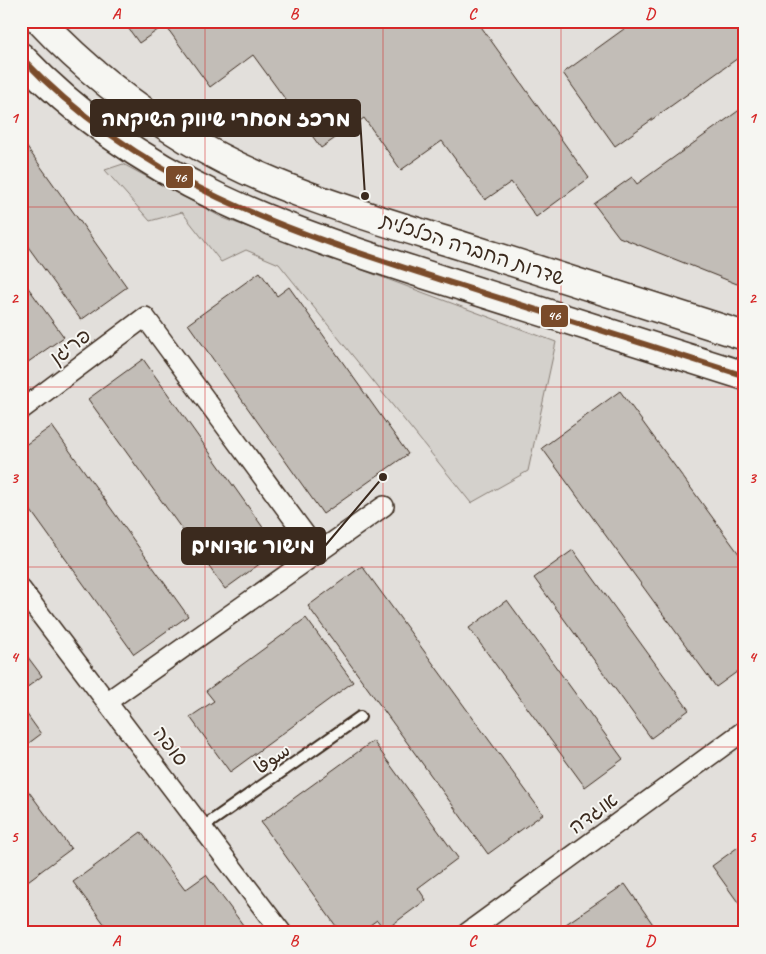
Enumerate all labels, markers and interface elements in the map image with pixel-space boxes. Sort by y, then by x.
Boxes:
text: A [112,4,122,24]
text: B [290,4,300,24]
text: C [468,4,478,24]
text: D [645,4,656,24]
callout: מרכז מסחרי שיווק השיקמה [91,100,360,136]
text: מרכז מסחרי שיווק השיקמה [102,106,350,132]
text: 1 [10,108,19,128]
text: 1 [748,108,757,128]
line badge: 46 [165,165,194,189]
text: 46 [174,169,188,186]
street label: שדרות החברה הכלכלית [377,208,568,291]
text: 2 [10,288,19,308]
text: 2 [748,288,757,308]
line badge: 46 [540,304,569,328]
text: 46 [548,307,562,324]
street label: פריגן [45,323,96,370]
text: 3 [10,468,19,488]
text: 3 [748,468,757,488]
callout: מישור אדומים [182,528,325,564]
text: מישור אדומים [191,533,315,559]
text: 4 [10,647,19,667]
text: 4 [748,647,757,667]
street label: סופה [147,721,194,771]
street label: سوفا [249,737,295,780]
street label: אוגדה [564,787,623,840]
text: 5 [11,827,20,847]
text: 5 [749,827,758,847]
text: A [112,931,122,951]
text: B [290,931,300,951]
text: C [468,931,478,951]
text: D [645,931,656,951]

